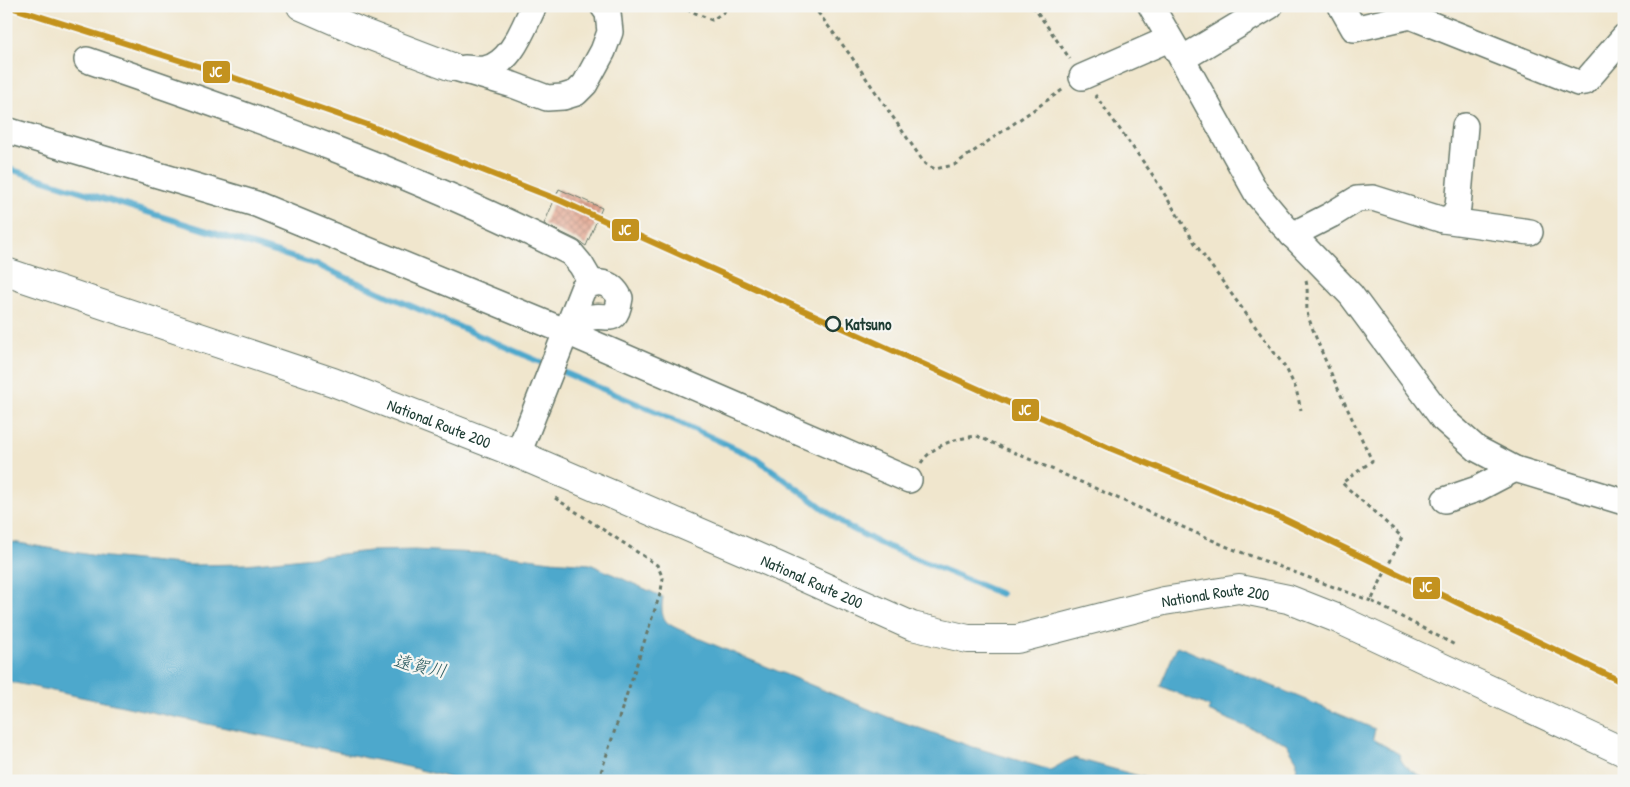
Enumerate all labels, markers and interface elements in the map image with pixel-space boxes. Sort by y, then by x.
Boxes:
line badge: JC [202,60,231,84]
text: JC [210,62,223,81]
line badge: JC [611,218,640,242]
text: JC [619,220,632,239]
place label: Katsuno [845,313,892,335]
marker: Katsuno [825,316,841,332]
street label: National Route 200 [384,393,494,453]
line badge: JC [1011,398,1040,422]
text: JC [1019,400,1032,419]
street label: National Route 200 [758,549,867,614]
line badge: JC [1412,576,1441,600]
text: JC [1420,577,1433,596]
street label: National Route 200 [1160,578,1272,612]
water label: 遠賀川 [391,648,449,683]

